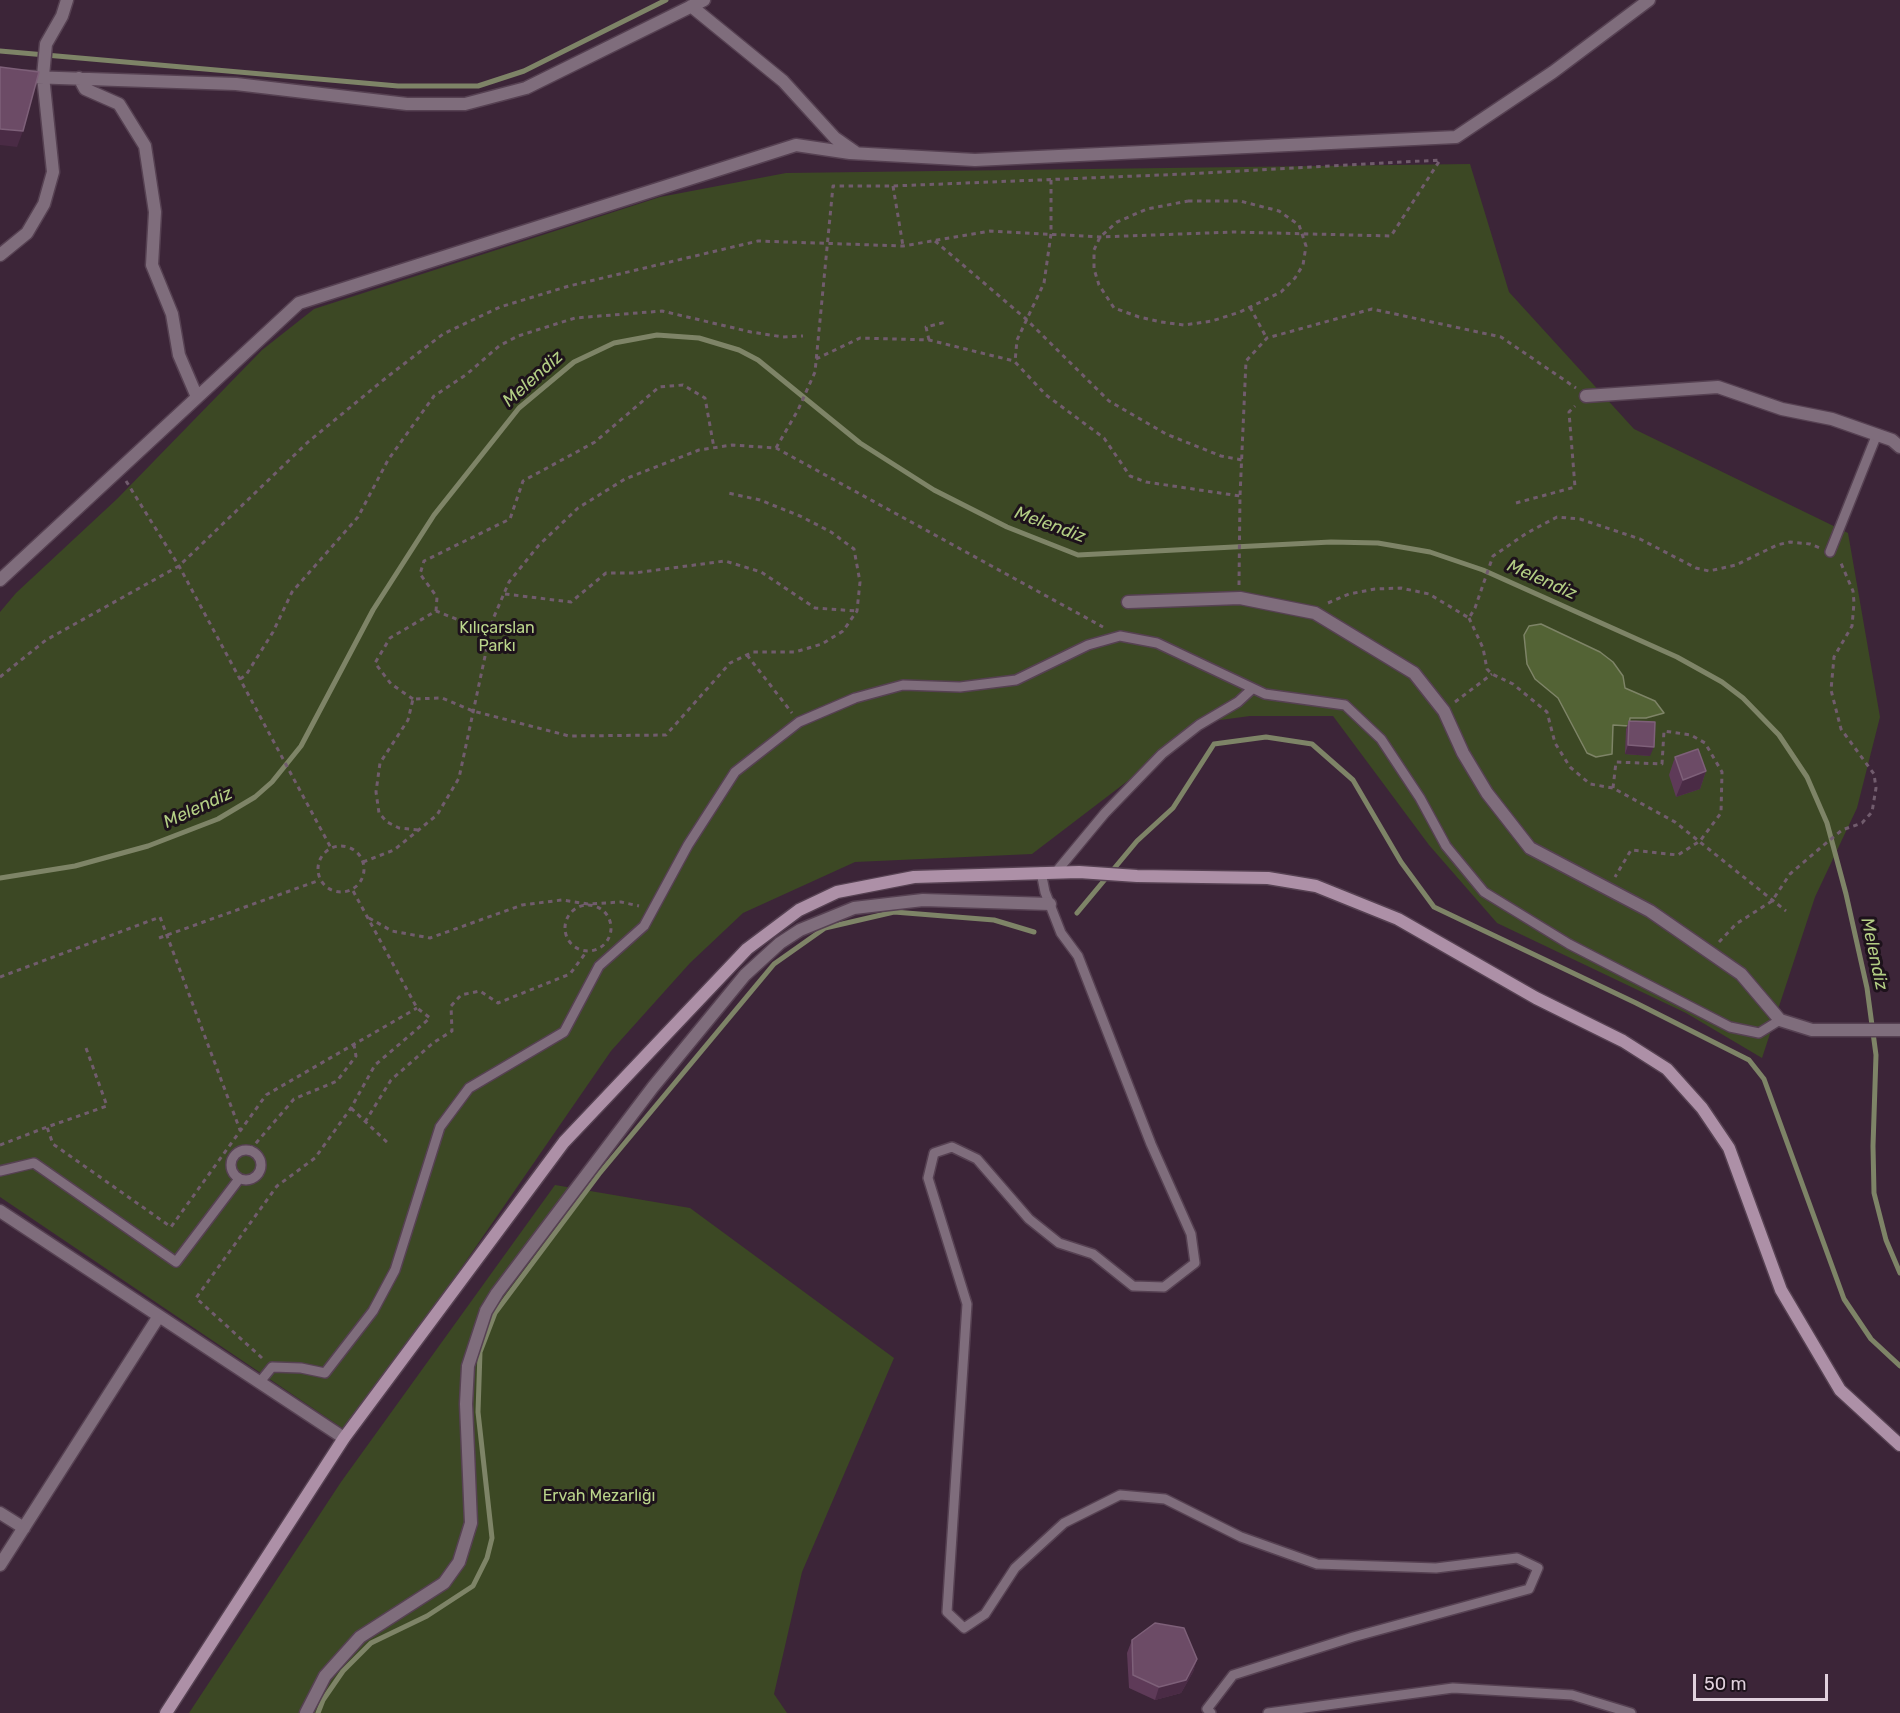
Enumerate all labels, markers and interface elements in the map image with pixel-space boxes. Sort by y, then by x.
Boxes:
water label: Melendiz [498,346,568,412]
water label: Melendiz [1012,502,1088,548]
water label: Melendiz [1504,555,1580,605]
park label: Kılıçarslan Parkı [459,618,535,656]
water label: Melendiz [160,783,236,833]
water label: Melendiz [1856,916,1892,992]
park label: Ervah Mezarlığı [543,1486,655,1506]
scale bar [1696,1662,1831,1700]
text: 50 m [1704,1673,1747,1695]

